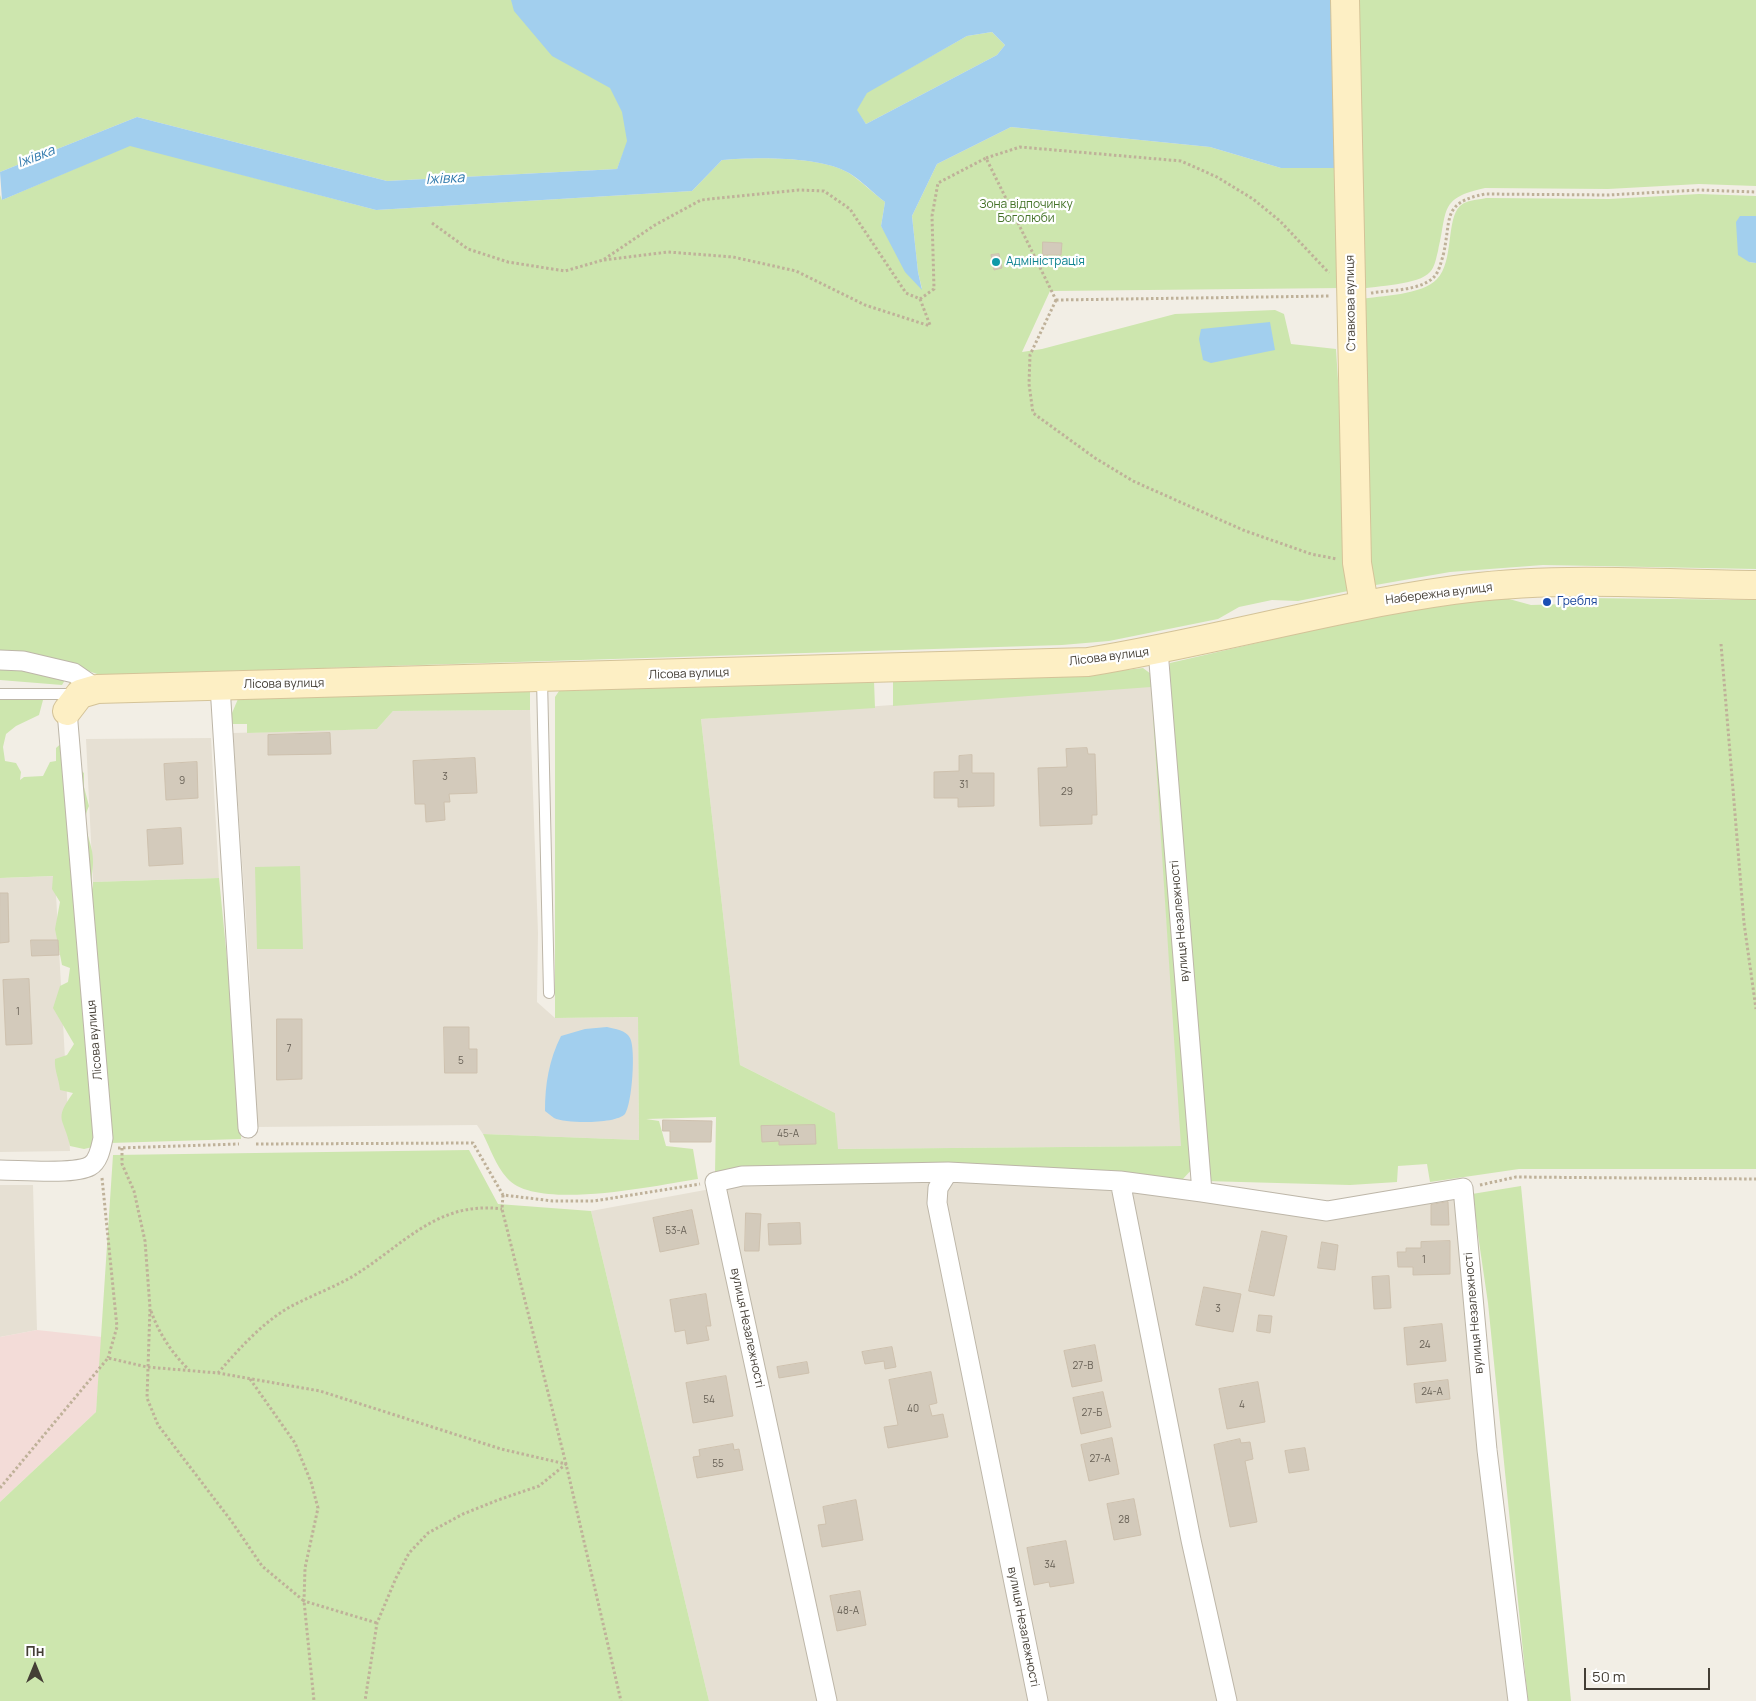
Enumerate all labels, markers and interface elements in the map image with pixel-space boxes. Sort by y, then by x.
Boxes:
water label: Іжівка [15,142,57,172]
water label: Іжівка [425,170,465,188]
park label: Зона відпочинку Боголюби [979,198,1073,226]
place label: Адміністрація [1006,255,1085,269]
street label: Ставкова вулиця [1343,255,1359,351]
marker: Адміністрація [990,256,1002,268]
street label: Набережна вулиця [1385,580,1493,608]
place label: Гребля [1557,595,1597,609]
marker: Гребля [1541,596,1553,608]
street label: Лісова вулиця [1068,645,1150,669]
street label: Лісова вулиця [649,665,729,683]
street label: Лісова вулиця [244,676,324,692]
house number: 3 [442,771,448,783]
house number: 9 [179,775,185,787]
house number: 31 [959,779,969,791]
house number: 29 [1061,786,1073,798]
street label: вулиця Незалежності [1168,860,1192,982]
street label: Лісова вулиця [84,999,106,1081]
house number: 1 [16,1006,20,1018]
house number: 7 [286,1043,292,1055]
house number: 5 [458,1055,464,1067]
house number: 45-А [777,1128,799,1140]
house number: 53-А [665,1225,687,1237]
street label: вулиця Незалежності [1462,1252,1486,1374]
house number: 1 [1422,1254,1426,1266]
street label: вулиця Незалежності [727,1267,767,1389]
house number: 3 [1215,1303,1221,1315]
house number: 24 [1419,1339,1431,1351]
house number: 27-В [1073,1360,1093,1372]
house number: 24-А [1421,1386,1443,1398]
house number: 54 [703,1394,715,1406]
house number: 4 [1239,1399,1245,1411]
house number: 40 [907,1403,919,1415]
house number: 27-Б [1082,1407,1102,1419]
house number: 27-А [1090,1453,1110,1465]
house number: 55 [712,1458,724,1470]
house number: 28 [1118,1514,1130,1526]
house number: 34 [1044,1559,1056,1571]
street label: вулиця Незалежності [1004,1566,1042,1688]
house number: 48-А [837,1605,859,1617]
north arrow [10,1641,60,1691]
text: Пн [26,1641,44,1660]
scale bar [1586,1658,1712,1690]
text: 50 m [1592,1666,1626,1687]

